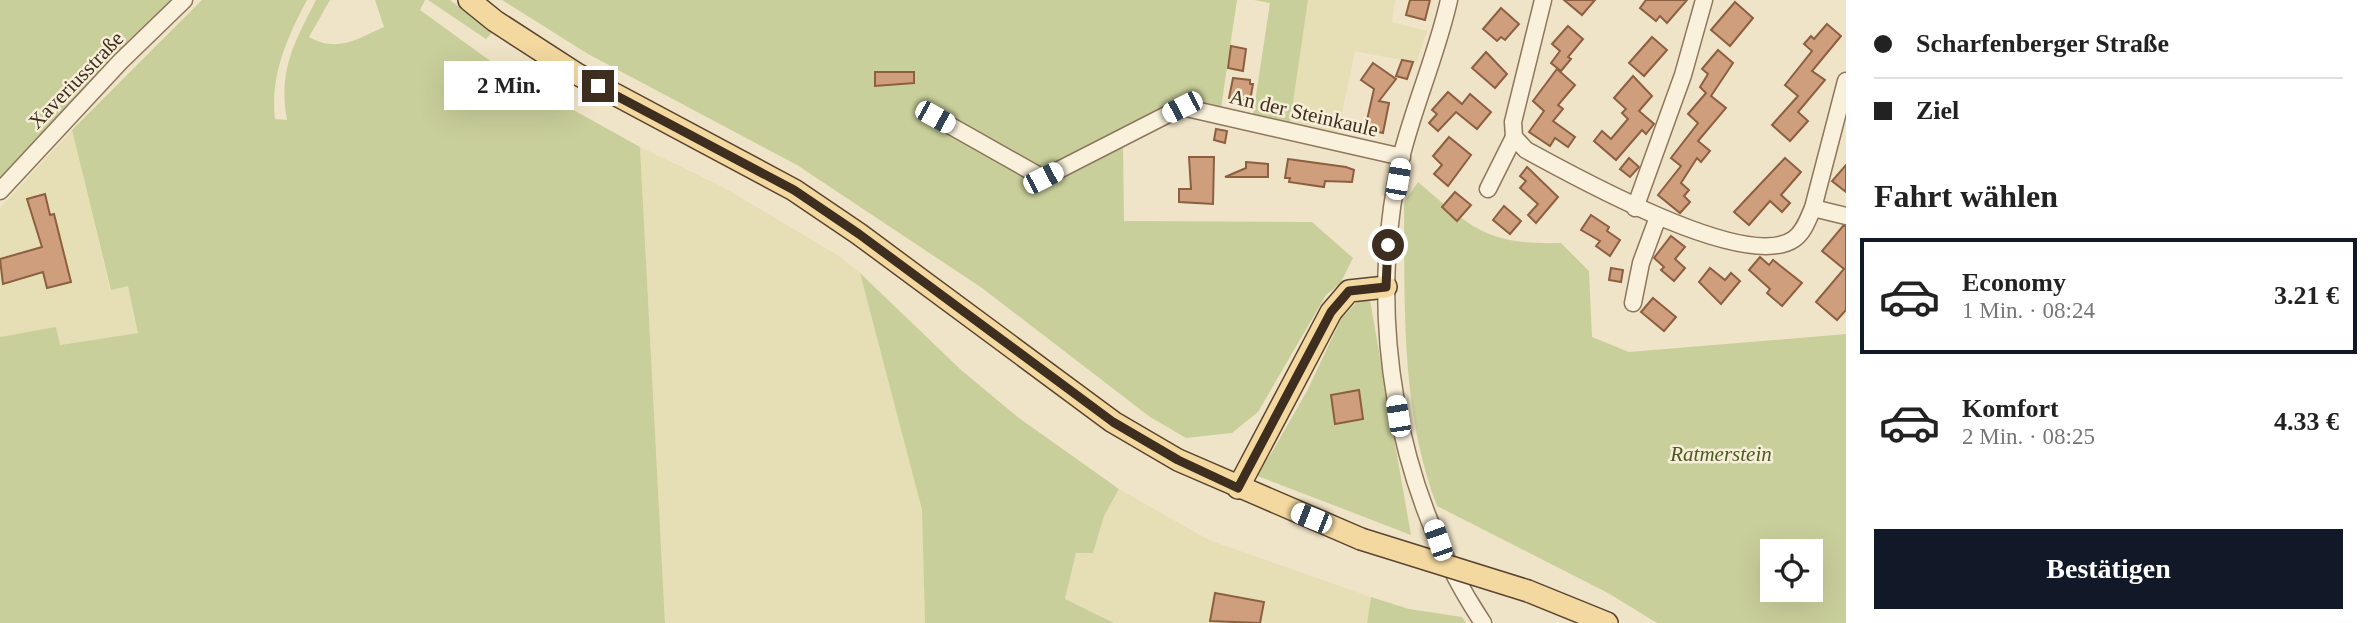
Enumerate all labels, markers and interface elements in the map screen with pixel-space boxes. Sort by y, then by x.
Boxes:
street label: Xaveriusstraße [24,26,128,134]
text: Scharfenberger Straße [1916,29,2169,58]
callout: 2 Min. [444,62,574,110]
route end [582,70,614,102]
text: 2 Min. [477,73,541,98]
street label: An der Steinkaule [1227,84,1381,142]
car [1159,88,1206,126]
text: Ziel [1916,96,1959,125]
car [912,98,959,136]
car [1385,156,1412,202]
car [1020,159,1067,197]
text: Fahrt wählen [1874,178,2058,214]
route start [1372,229,1404,261]
icon: car [1878,265,1941,328]
text: Economy [1962,268,2066,297]
text: 3.21 € [2274,281,2339,310]
text: 1 Min. · 08:24 [1962,298,2095,323]
icon: car [1878,391,1941,454]
car [1385,394,1412,438]
text: Komfort [1962,394,2059,423]
text: 4.33 € [2274,407,2339,436]
text: 2 Min. · 08:25 [1962,424,2095,449]
park label: Ratmerstein [1669,442,1772,466]
car [1288,500,1335,536]
car [1422,517,1455,563]
button: Bestätigen [1874,529,2343,609]
map controls [1760,539,1823,602]
button: locate [1760,539,1823,602]

